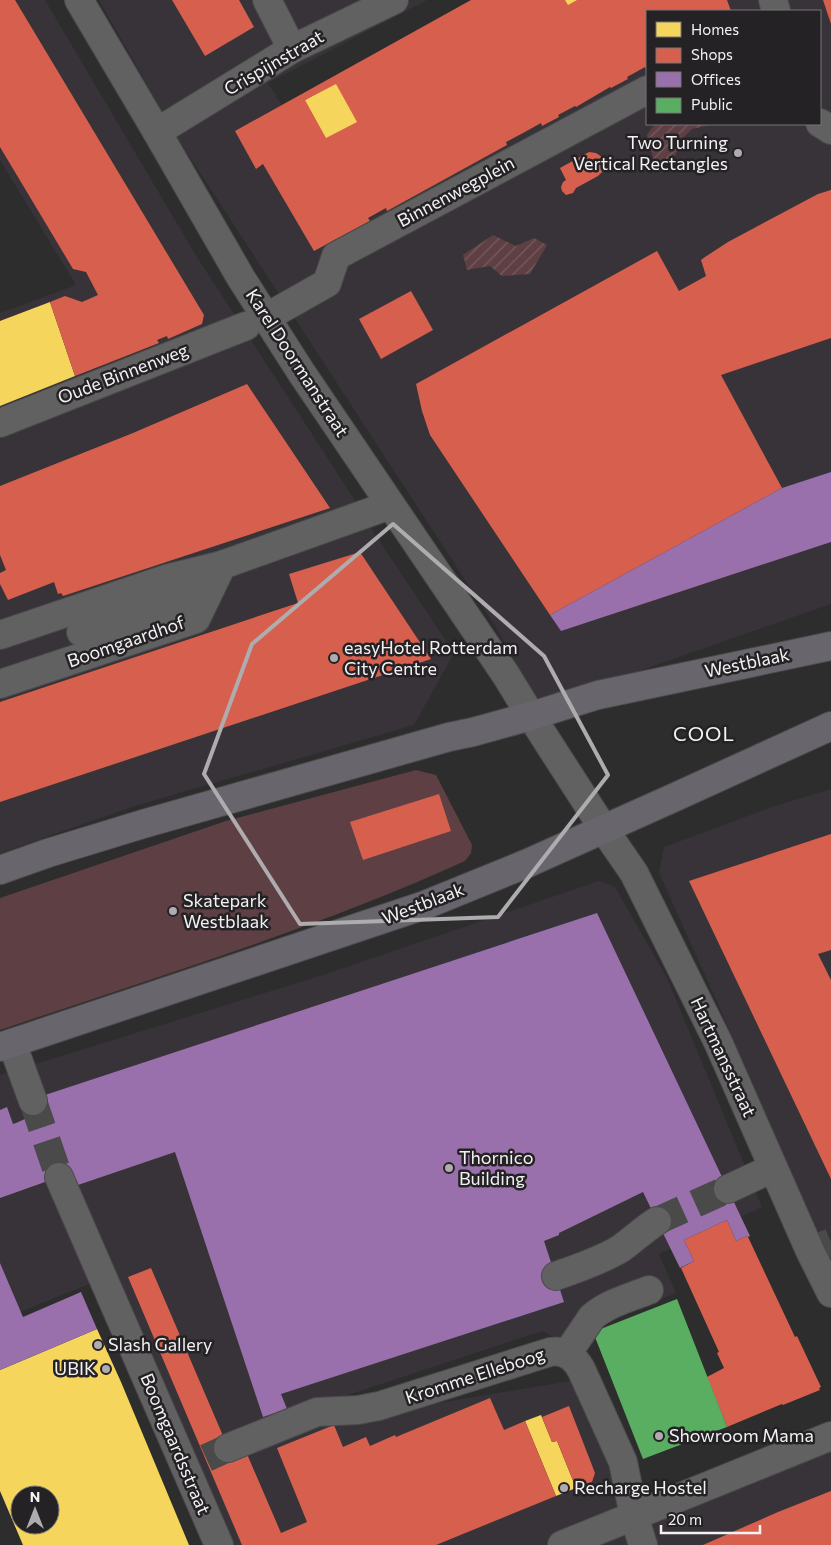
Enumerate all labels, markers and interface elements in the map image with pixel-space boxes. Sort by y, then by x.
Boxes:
legend [646,10,821,125]
text: Homes [691,20,739,38]
street label: Crispijnstraat [220,25,327,99]
text: Shops [691,45,733,63]
text: Offices [691,70,741,88]
text: Public [691,95,733,113]
place label: Two Turning Vertical Rectangles [573,131,728,174]
marker: Two Turning Vertical Rectangles [732,147,744,159]
street label: Binnenwegplein [393,151,518,231]
street label: Karel Doormanstraat [242,284,354,441]
street label: Oude Binnenweg [54,338,191,408]
street label: Boomgaardhof [64,610,188,671]
place label: easyHotel Rotterdam City Centre [344,636,518,679]
street label: Westblaak [702,642,791,682]
marker: easyHotel Rotterdam City Centre [328,652,340,664]
district label: COOL [673,721,735,745]
street label: Westblaak [379,877,467,929]
place label: Skatepark Westblaak [183,889,269,932]
marker: Skatepark Westblaak [167,905,179,917]
street label: Hartmansstraat [687,993,761,1120]
place label: Thornico Building [459,1146,533,1189]
marker: Thornico Building [443,1162,455,1174]
place label: Slash Gallery [108,1333,212,1355]
marker: Slash Gallery [92,1339,104,1351]
street label: Kromme Elleboog [402,1342,547,1408]
place label: UBIK [54,1357,96,1379]
marker: UBIK [100,1363,112,1375]
street label: Boomgaardsstraat [136,1370,216,1518]
place label: Showroom Mama [669,1424,814,1446]
marker: Showroom Mama [653,1430,665,1442]
place label: Recharge Hostel [574,1476,707,1498]
marker: Recharge Hostel [558,1482,570,1494]
north arrow [10,1485,60,1535]
text: N [30,1488,40,1505]
scale bar [661,1502,760,1534]
text: 20 m [668,1510,702,1528]

